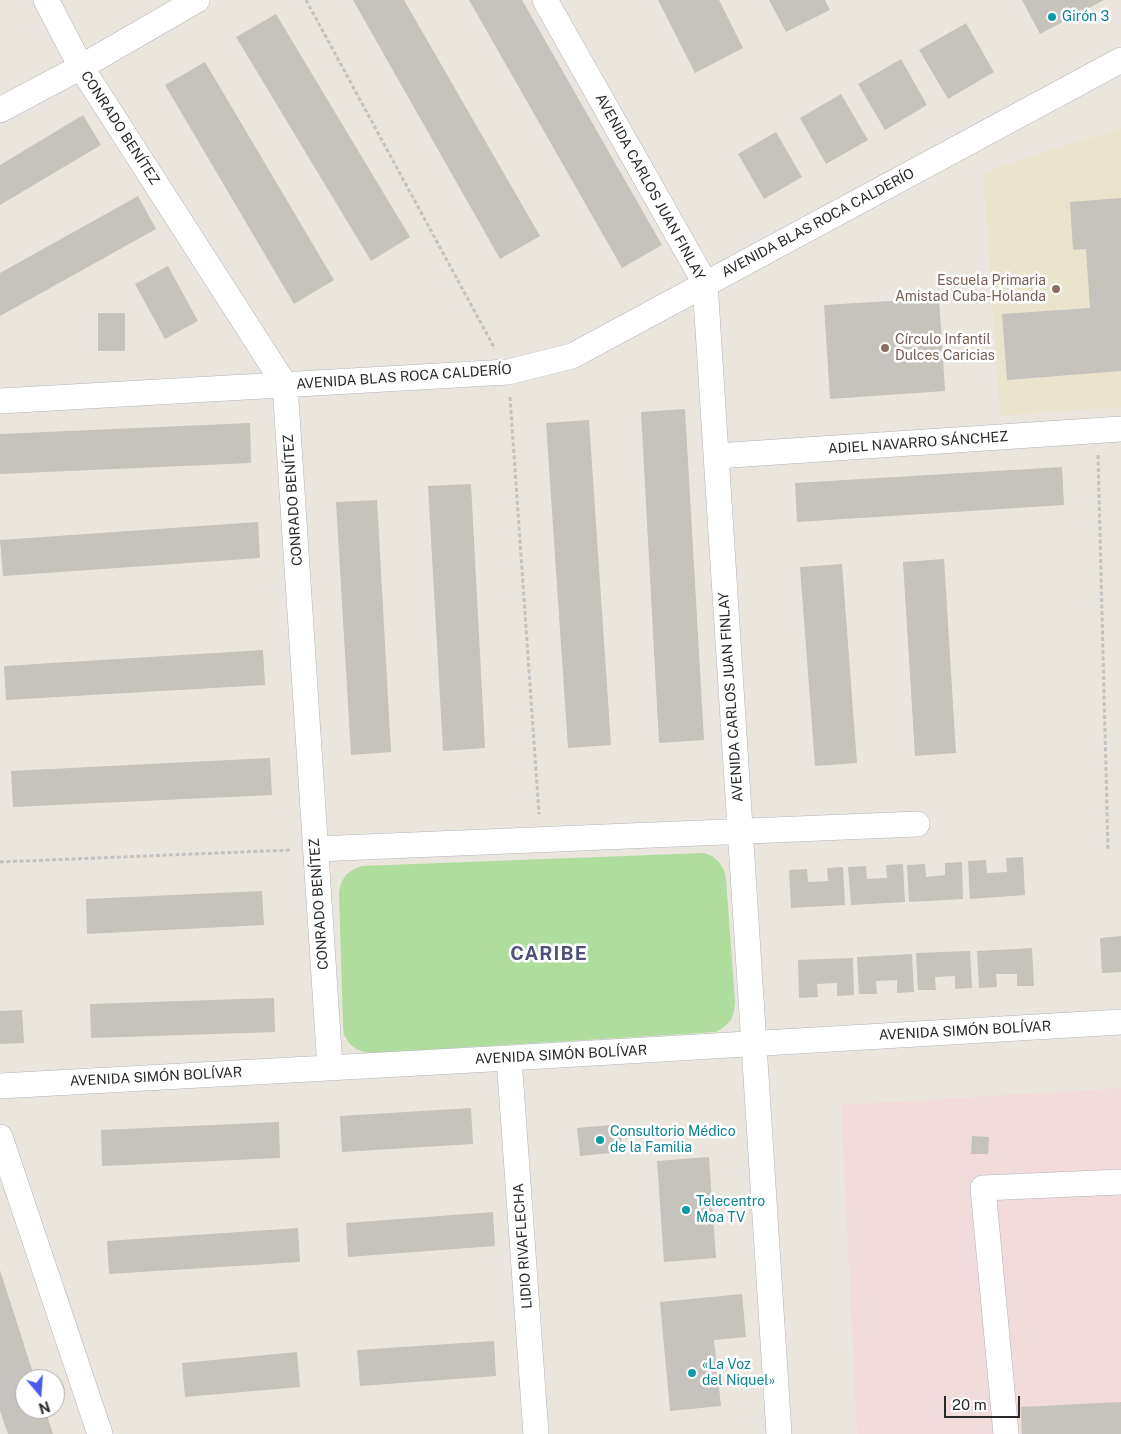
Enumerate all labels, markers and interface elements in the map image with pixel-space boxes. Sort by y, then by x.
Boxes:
place label: Girón 3 [1062,9,1109,25]
marker: Girón 3 [1046,11,1058,23]
street label: CONRADO BENÍTEZ [77,68,163,188]
street label: AVENIDA CARLOS JUAN FINLAY [592,91,708,283]
street label: AVENIDA BLAS ROCA CALDERÍO [719,165,917,281]
place label: Escuela Primaria Amistad Cuba-Holanda [895,273,1046,306]
marker: Escuela Primaria Amistad Cuba-Holanda [1050,283,1062,295]
place label: Círculo Infantil Dulces Caricias [895,332,995,364]
marker: Círculo Infantil Dulces Caricias [879,342,891,354]
street label: AVENIDA BLAS ROCA CALDERÍO [296,361,512,393]
street label: ADIEL NAVARRO SÁNCHEZ [827,428,1009,458]
street label: CONRADO BENÍTEZ [280,434,306,566]
street label: AVENIDA CARLOS JUAN FINLAY [715,591,747,803]
street label: CONRADO BENÍTEZ [306,838,332,970]
district label: CARIBE [510,943,588,965]
street label: AVENIDA SIMÓN BOLÍVAR [878,1018,1052,1044]
street label: AVENIDA SIMÓN BOLÍVAR [474,1042,648,1068]
street label: AVENIDA SIMÓN BOLÍVAR [69,1064,243,1090]
place label: Consultorio Médico de la Familia [610,1124,736,1156]
marker: Consultorio Médico de la Familia [594,1134,606,1146]
street label: LIDIO RIVAFLECHA [510,1183,536,1309]
place label: Telecentro Moa TV [696,1194,765,1226]
marker: Telecentro Moa TV [680,1204,692,1216]
place label: «La Voz del Niquel» [702,1357,775,1390]
marker: «La Voz del Niquel» [686,1367,698,1379]
north arrow [15,1369,65,1419]
scale bar [946,1386,1022,1418]
text: 20 m [952,1396,987,1413]
text: N [37,1398,52,1417]

